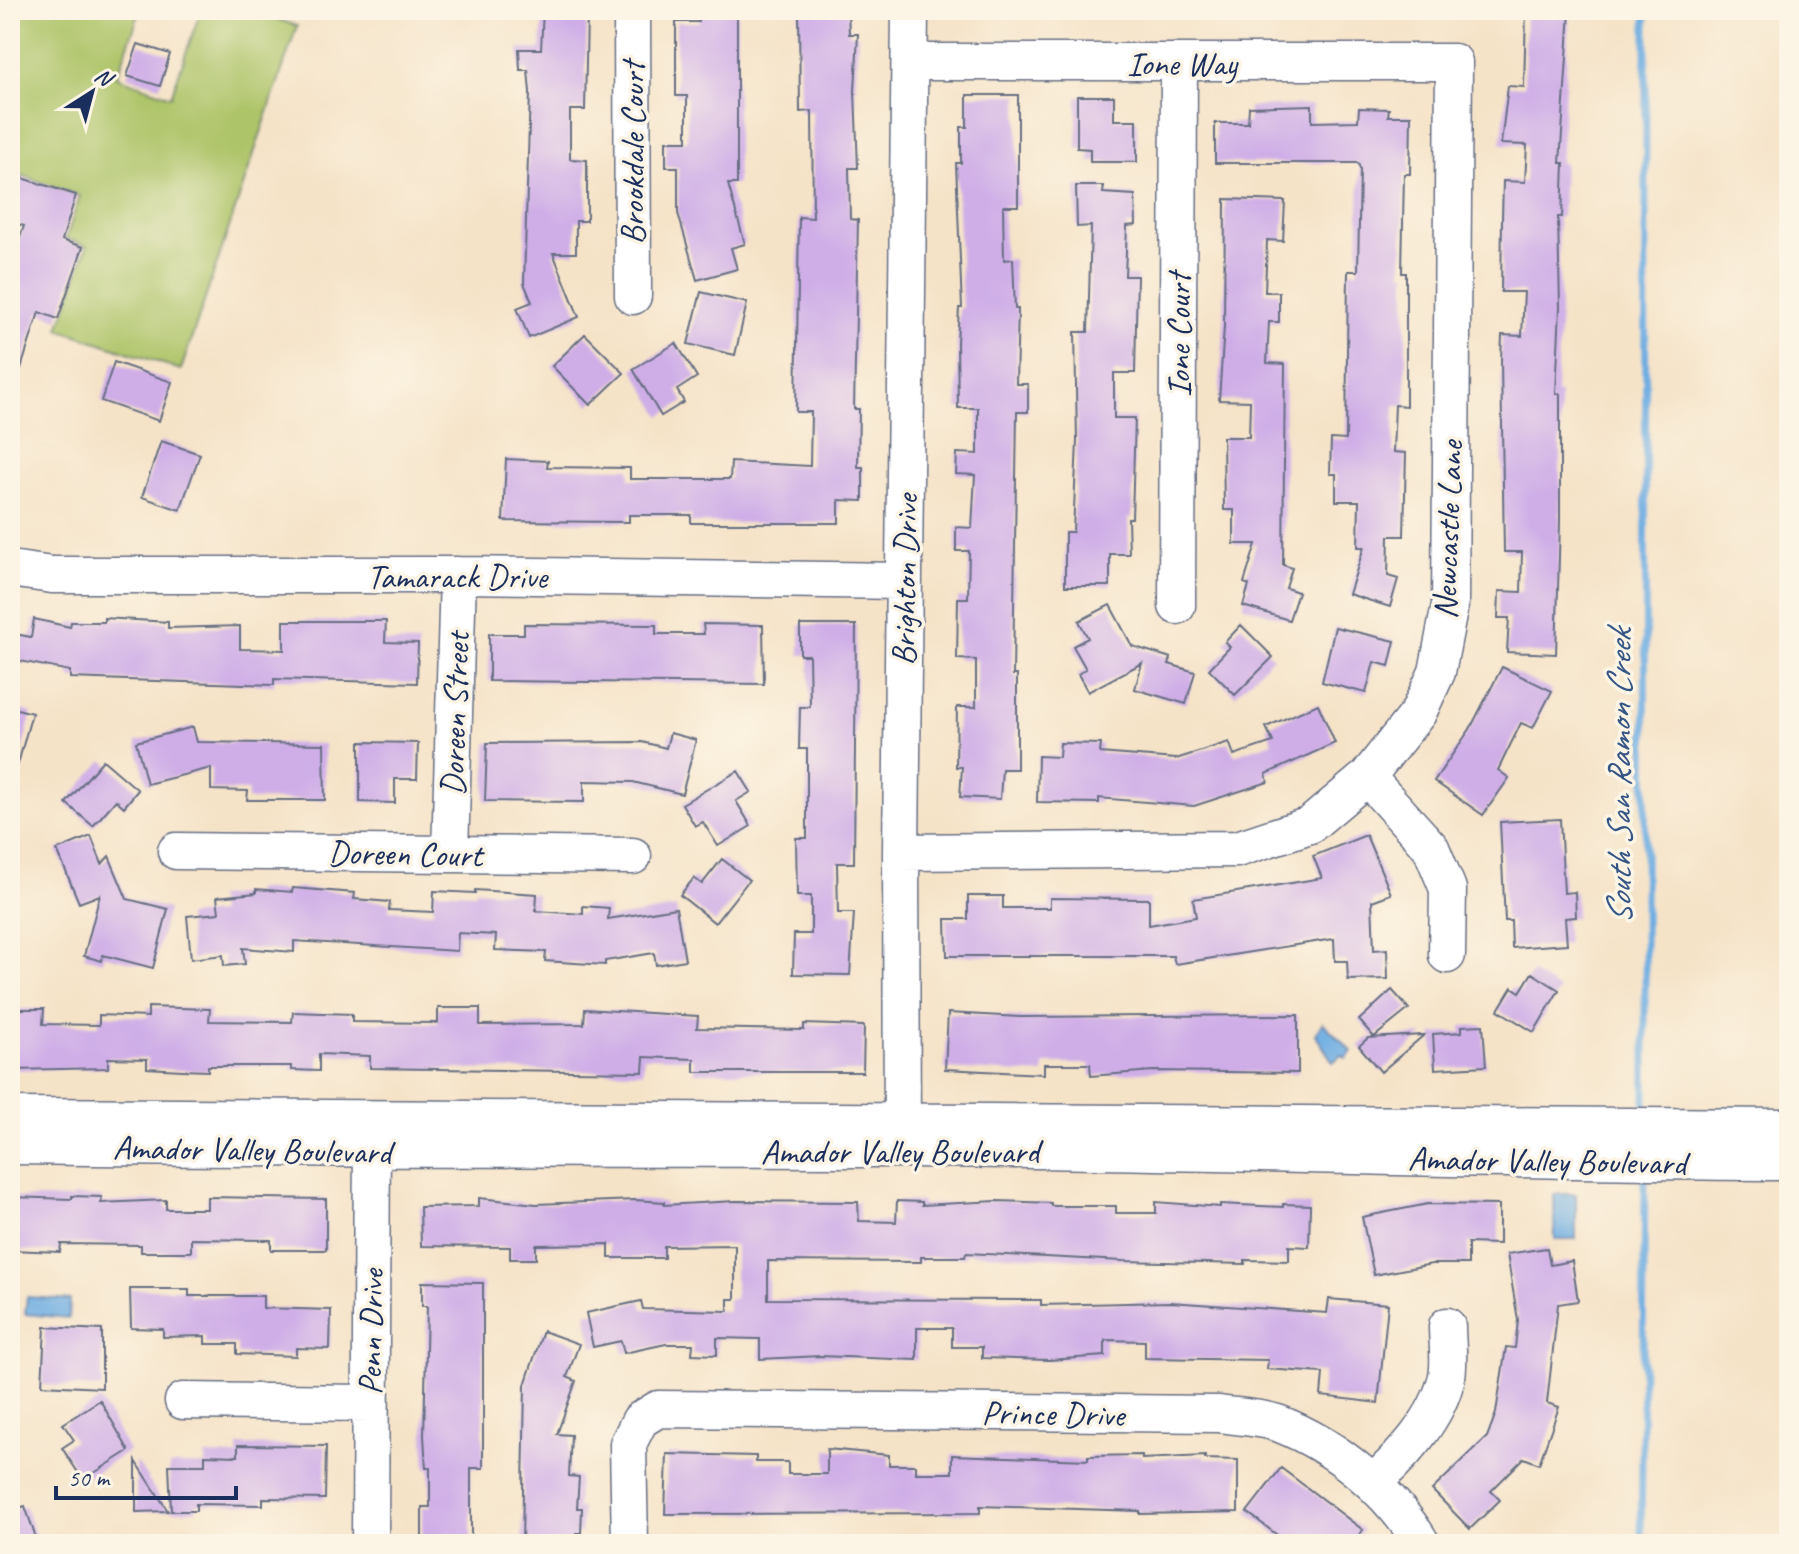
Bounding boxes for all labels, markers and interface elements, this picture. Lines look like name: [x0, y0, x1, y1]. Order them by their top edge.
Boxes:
street label: Ione Way: [1127, 42, 1239, 85]
north arrow: [52, 52, 132, 132]
street label: Brookdale Court: [611, 57, 654, 244]
text: N: [89, 61, 120, 94]
street label: Ione Court: [1157, 268, 1200, 397]
street label: Newcastle Lane: [1423, 438, 1472, 620]
street label: Brighton Drive: [882, 491, 928, 666]
street label: Tamarack Drive: [367, 555, 549, 598]
water label: South San Ramon Creek: [1596, 624, 1642, 924]
street label: Doreen Street: [430, 628, 479, 796]
street label: Doreen Court: [328, 831, 486, 876]
street label: Amador Valley Boulevard: [112, 1126, 396, 1174]
street label: Amador Valley Boulevard: [761, 1130, 1044, 1173]
street label: Amador Valley Boulevard: [1407, 1137, 1691, 1185]
street label: Penn Drive: [348, 1267, 393, 1395]
street label: Prince Drive: [981, 1391, 1128, 1436]
scale bar: [56, 1450, 236, 1500]
text: 50 m: [68, 1463, 111, 1493]

